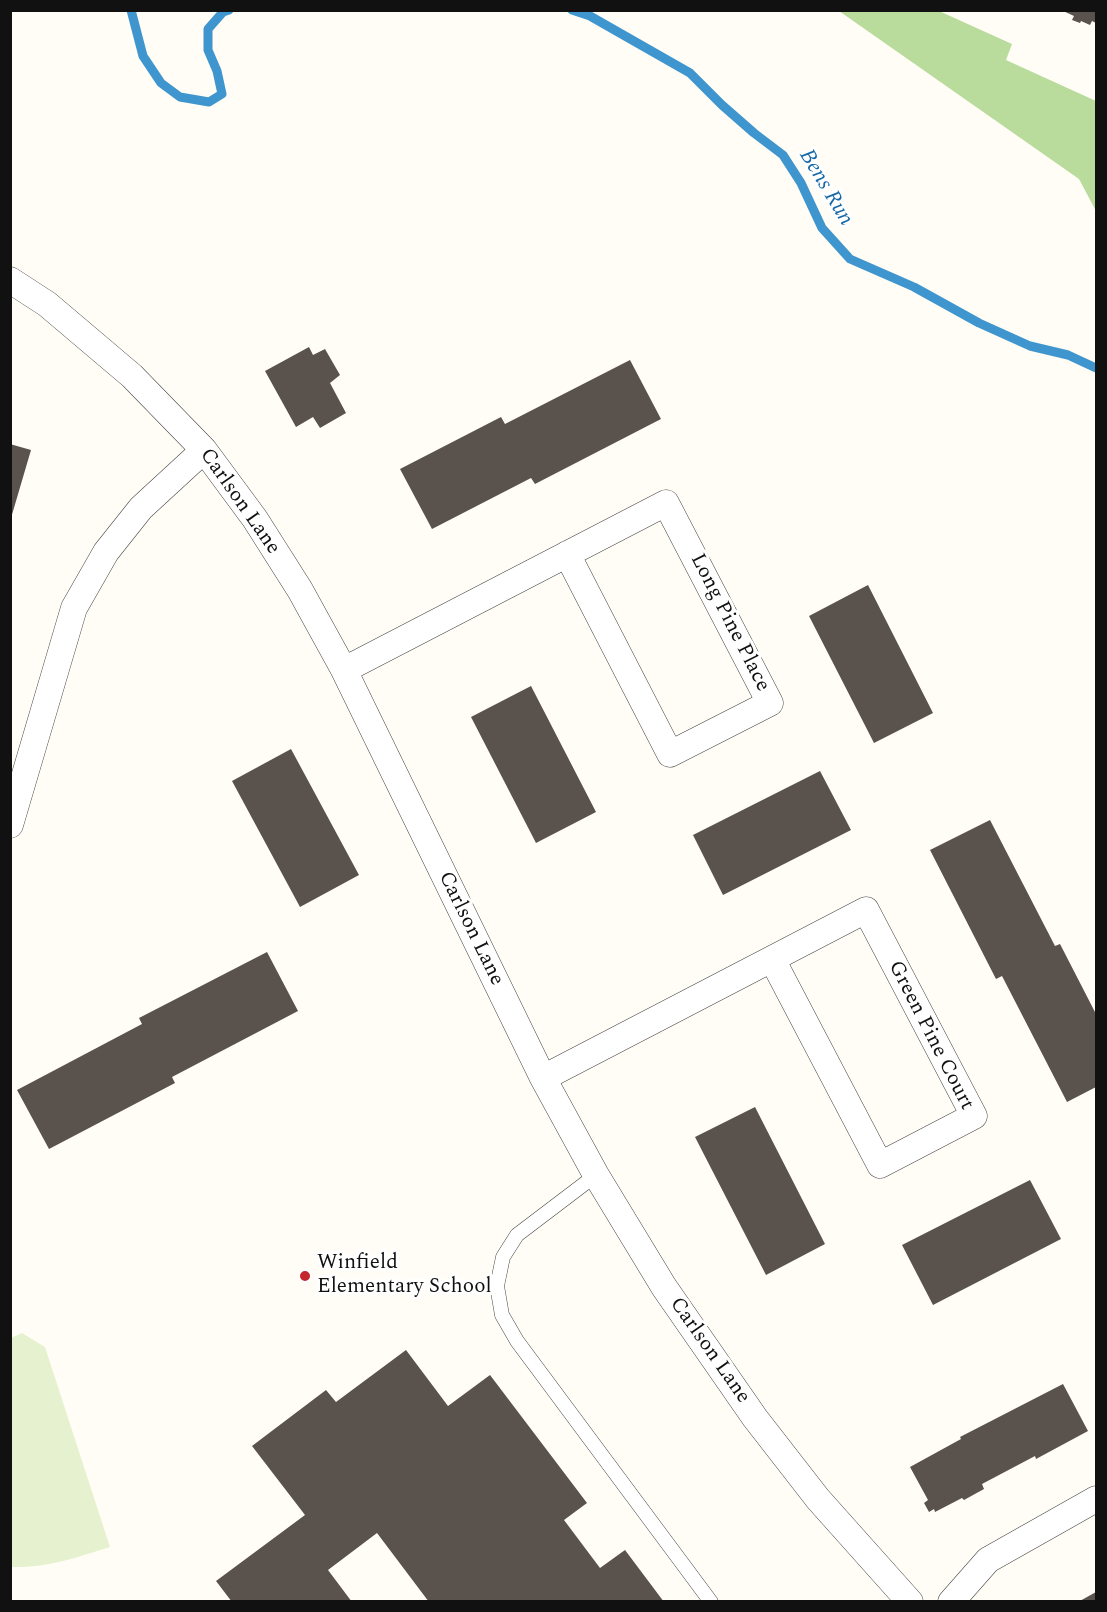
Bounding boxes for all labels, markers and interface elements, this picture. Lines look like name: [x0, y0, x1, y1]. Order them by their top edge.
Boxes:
water label: Bens Run: [792, 145, 858, 231]
street label: Carlson Lane: [193, 444, 285, 560]
street label: Long Pine Place: [683, 550, 775, 696]
street label: Carlson Lane: [432, 868, 508, 990]
street label: Green Pine Court: [882, 957, 978, 1115]
place label: Winfield Elementary School: [317, 1251, 492, 1301]
marker: Winfield Elementary School: [298, 1269, 312, 1283]
street label: Carlson Lane: [663, 1293, 755, 1409]

